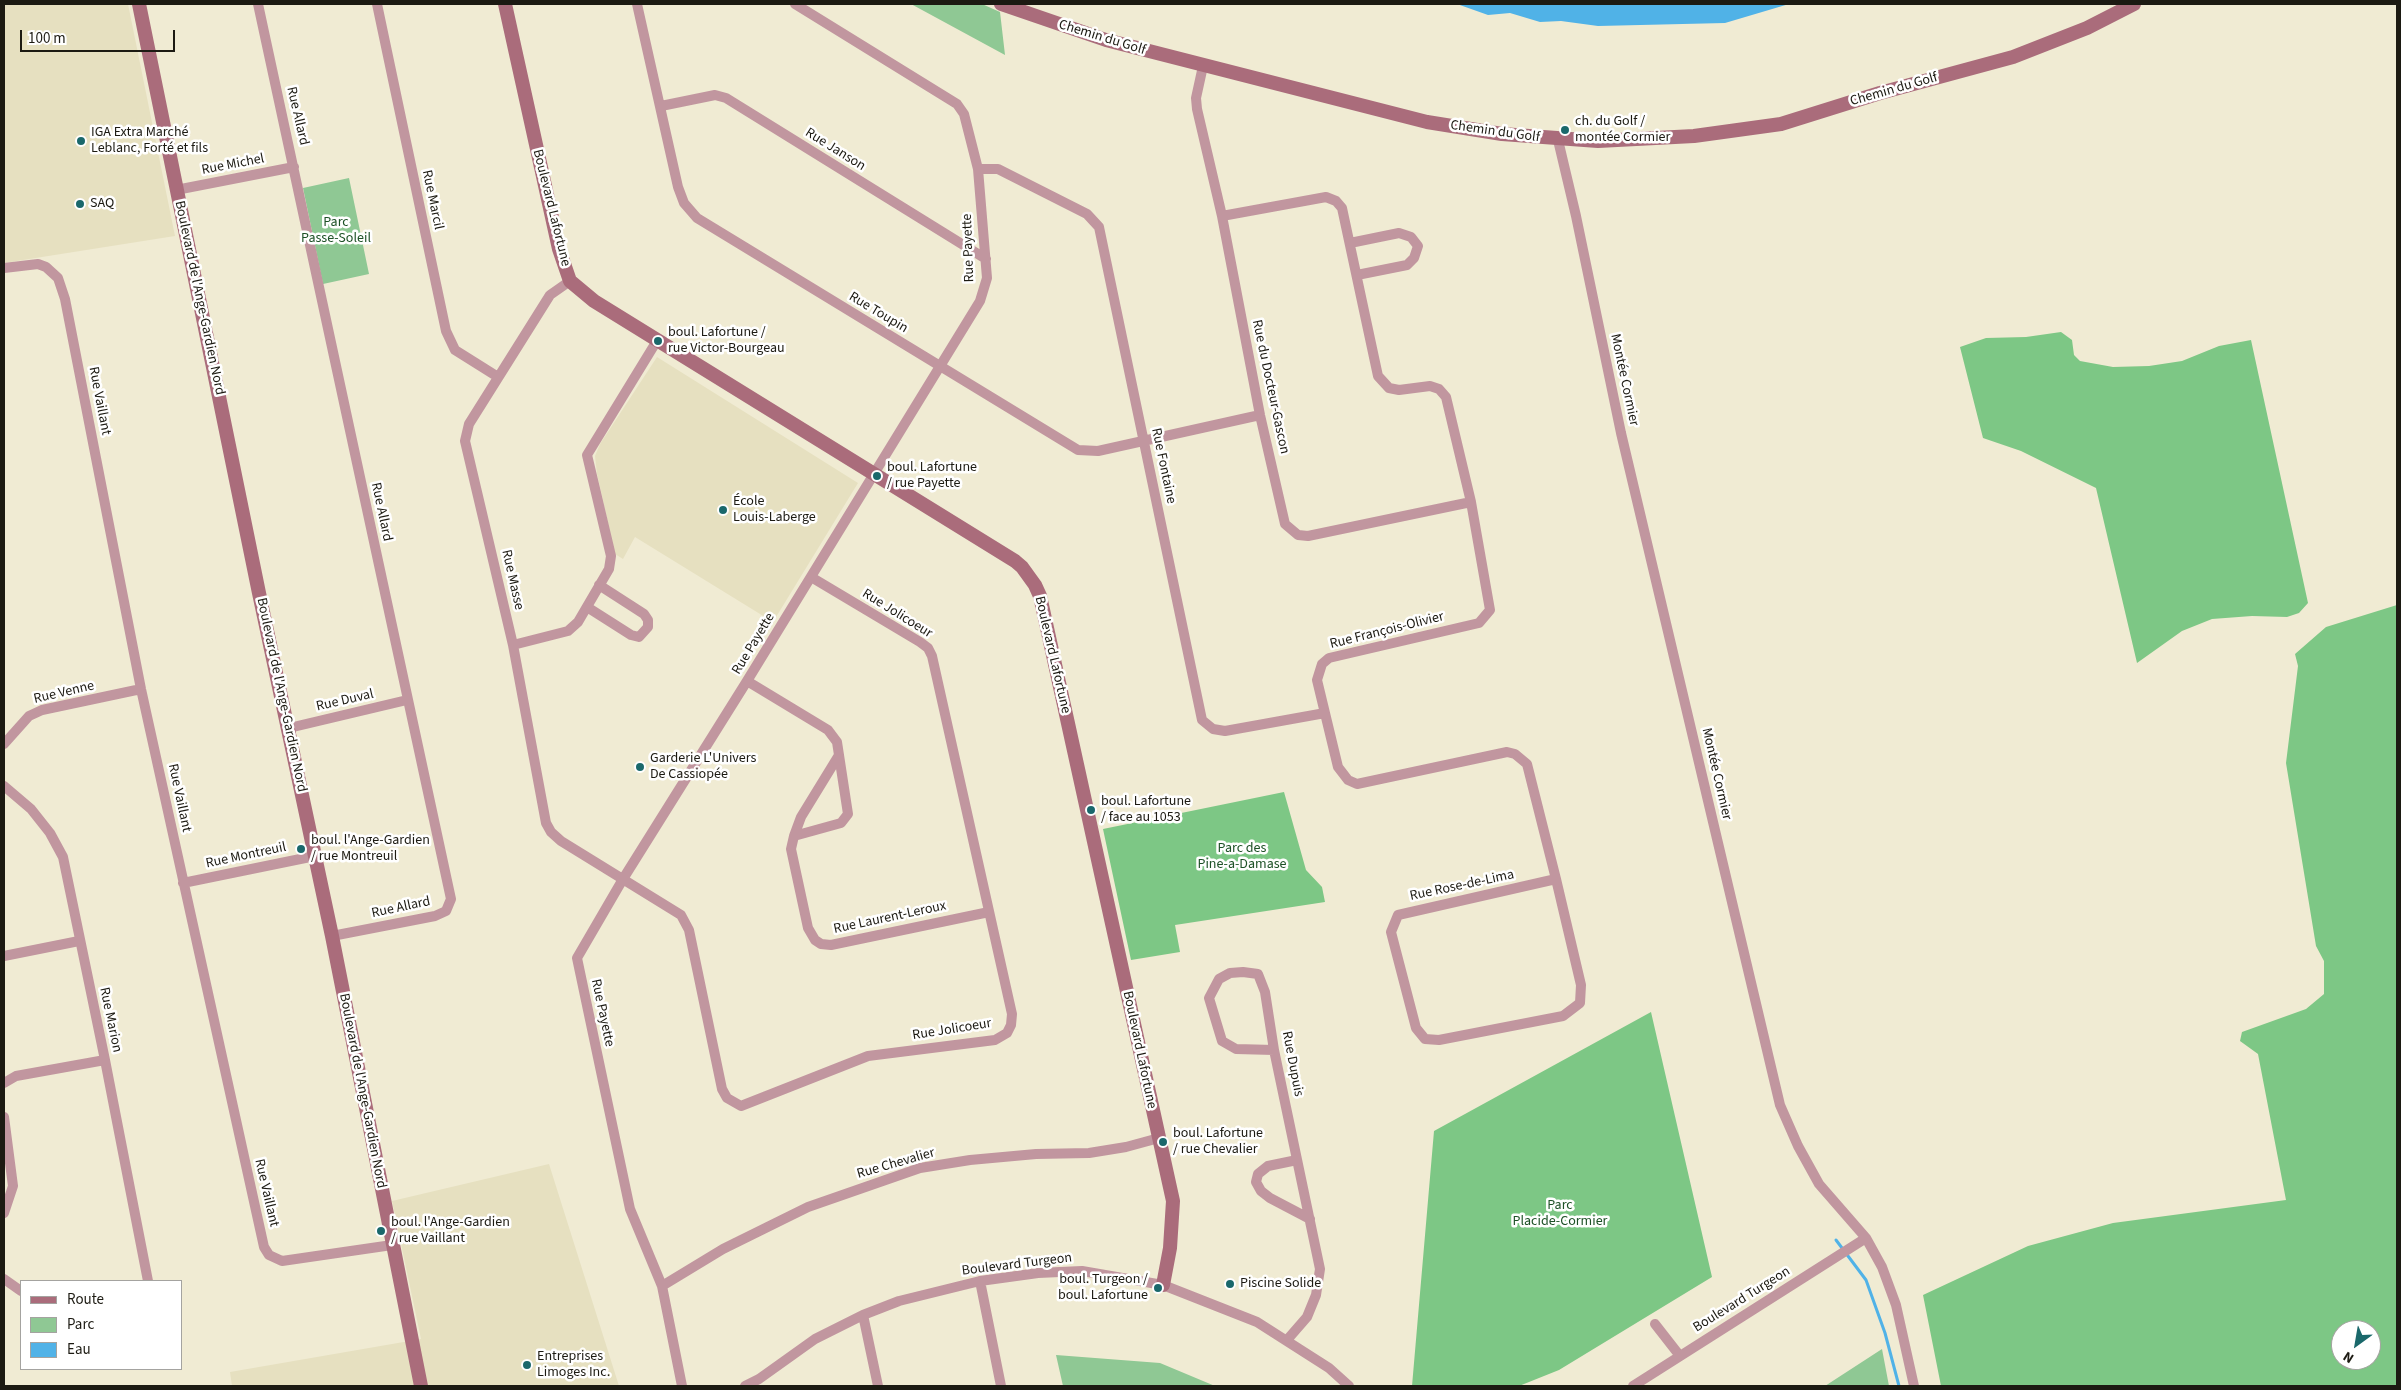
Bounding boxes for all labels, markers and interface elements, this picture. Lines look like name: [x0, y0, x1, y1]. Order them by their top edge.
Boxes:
street label: Chemin du Golf: [1056, 17, 1148, 59]
scale bar: [22, 20, 178, 52]
text: 100 m: [28, 28, 66, 49]
street label: Chemin du Golf: [1848, 70, 1940, 110]
street label: Rue Allard: [282, 85, 312, 147]
place label: ch. du Golf / montée Cormier: [1575, 114, 1670, 146]
street label: Chemin du Golf: [1449, 117, 1541, 147]
marker: ch. du Golf / montée Cormier: [1559, 124, 1571, 136]
place label: IGA Extra Marché Leblanc, Forté et fils: [91, 125, 208, 158]
street label: Rue Janson: [802, 125, 868, 175]
marker: IGA Extra Marché Leblanc, Forté et fils: [75, 135, 87, 147]
street label: Boulevard Lafortune: [528, 148, 574, 268]
street label: Rue Michel: [200, 151, 266, 179]
street label: Rue Marcil: [417, 169, 447, 231]
place label: SAQ: [90, 196, 114, 212]
marker: SAQ: [74, 198, 86, 210]
street label: Boulevard de l'Ange-Gardien Nord: [170, 199, 228, 397]
street label: Rue Payette: [959, 213, 979, 283]
park label: Parc Passe-Soleil: [301, 215, 371, 248]
street label: Rue Toupin: [845, 289, 911, 337]
street label: Rue du Docteur-Gascon: [1248, 318, 1292, 456]
place label: boul. Lafortune / rue Victor-Bourgeau: [668, 325, 785, 358]
street label: Montée Cormier: [1606, 332, 1642, 428]
marker: boul. Lafortune / rue Victor-Bourgeau: [652, 335, 664, 347]
street label: Rue Vaillant: [84, 365, 114, 437]
street label: Rue Fontaine: [1147, 427, 1179, 505]
place label: boul. Lafortune / rue Payette: [887, 460, 977, 492]
marker: boul. Lafortune / rue Payette: [871, 470, 883, 482]
street label: Rue Allard: [367, 481, 395, 543]
place label: École Louis-Laberge: [733, 494, 816, 526]
marker: École Louis-Laberge: [717, 504, 729, 516]
street label: Rue Masse: [497, 548, 527, 612]
street label: Rue Jolicoeur: [859, 586, 935, 642]
street label: Boulevard Lafortune: [1030, 595, 1074, 715]
street label: Boulevard de l'Ange-Gardien Nord: [252, 596, 310, 794]
street label: Rue François-Olivier: [1328, 609, 1446, 653]
street label: Rue Payette: [729, 610, 779, 678]
street label: Rue Venne: [32, 678, 96, 708]
street label: Rue Duval: [315, 686, 375, 716]
street label: Montée Cormier: [1697, 726, 1735, 822]
place label: Garderie L'Univers De Cassiopée: [650, 751, 756, 784]
marker: Garderie L'Univers De Cassiopée: [634, 761, 646, 773]
street label: Rue Vaillant: [164, 762, 194, 834]
place label: boul. Lafortune / face au 1053: [1101, 794, 1191, 826]
marker: boul. Lafortune / face au 1053: [1085, 804, 1097, 816]
place label: boul. l'Ange-Gardien / rue Montreuil: [311, 833, 430, 866]
street label: Rue Montreuil: [204, 839, 288, 873]
park label: Parc des Pine-a-Damase: [1197, 841, 1287, 874]
marker: boul. l'Ange-Gardien / rue Montreuil: [295, 843, 307, 855]
street label: Rue Rose-de-Lima: [1408, 867, 1516, 905]
street label: Rue Allard: [370, 894, 432, 922]
street label: Rue Laurent-Leroux: [832, 898, 948, 938]
street label: Rue Payette: [587, 978, 617, 1048]
street label: Rue Marion: [95, 986, 125, 1054]
street label: Boulevard Lafortune: [1118, 990, 1160, 1110]
street label: Boulevard de l'Ange-Gardien Nord: [335, 992, 389, 1190]
street label: Rue Jolicoeur: [911, 1015, 993, 1045]
street label: Rue Dupuis: [1277, 1030, 1307, 1098]
place label: boul. Lafortune / rue Chevalier: [1173, 1126, 1263, 1158]
marker: boul. Lafortune / rue Chevalier: [1157, 1136, 1169, 1148]
street label: Rue Chevalier: [855, 1145, 937, 1183]
street label: Rue Vaillant: [250, 1157, 282, 1229]
park label: Parc Placide-Cormier: [1513, 1198, 1607, 1230]
place label: boul. l'Ange-Gardien / rue Vaillant: [391, 1215, 510, 1248]
marker: boul. l'Ange-Gardien / rue Vaillant: [375, 1225, 387, 1237]
street label: Boulevard Turgeon: [961, 1250, 1073, 1280]
street label: Boulevard Turgeon: [1691, 1264, 1793, 1336]
place label: boul. Turgeon / boul. Lafortune: [1058, 1272, 1148, 1304]
place label: Piscine Solide: [1240, 1276, 1321, 1292]
marker: Piscine Solide: [1224, 1278, 1236, 1290]
legend: [20, 1280, 182, 1370]
marker: boul. Turgeon / boul. Lafortune: [1152, 1282, 1164, 1294]
text: Route: [67, 1289, 104, 1310]
text: Parc: [67, 1314, 94, 1335]
north arrow: [2331, 1320, 2381, 1370]
text: Eau: [67, 1339, 91, 1360]
text: N: [2339, 1346, 2358, 1368]
place label: Entreprises Limoges Inc.: [537, 1349, 610, 1381]
marker: Entreprises Limoges Inc.: [521, 1359, 533, 1371]

